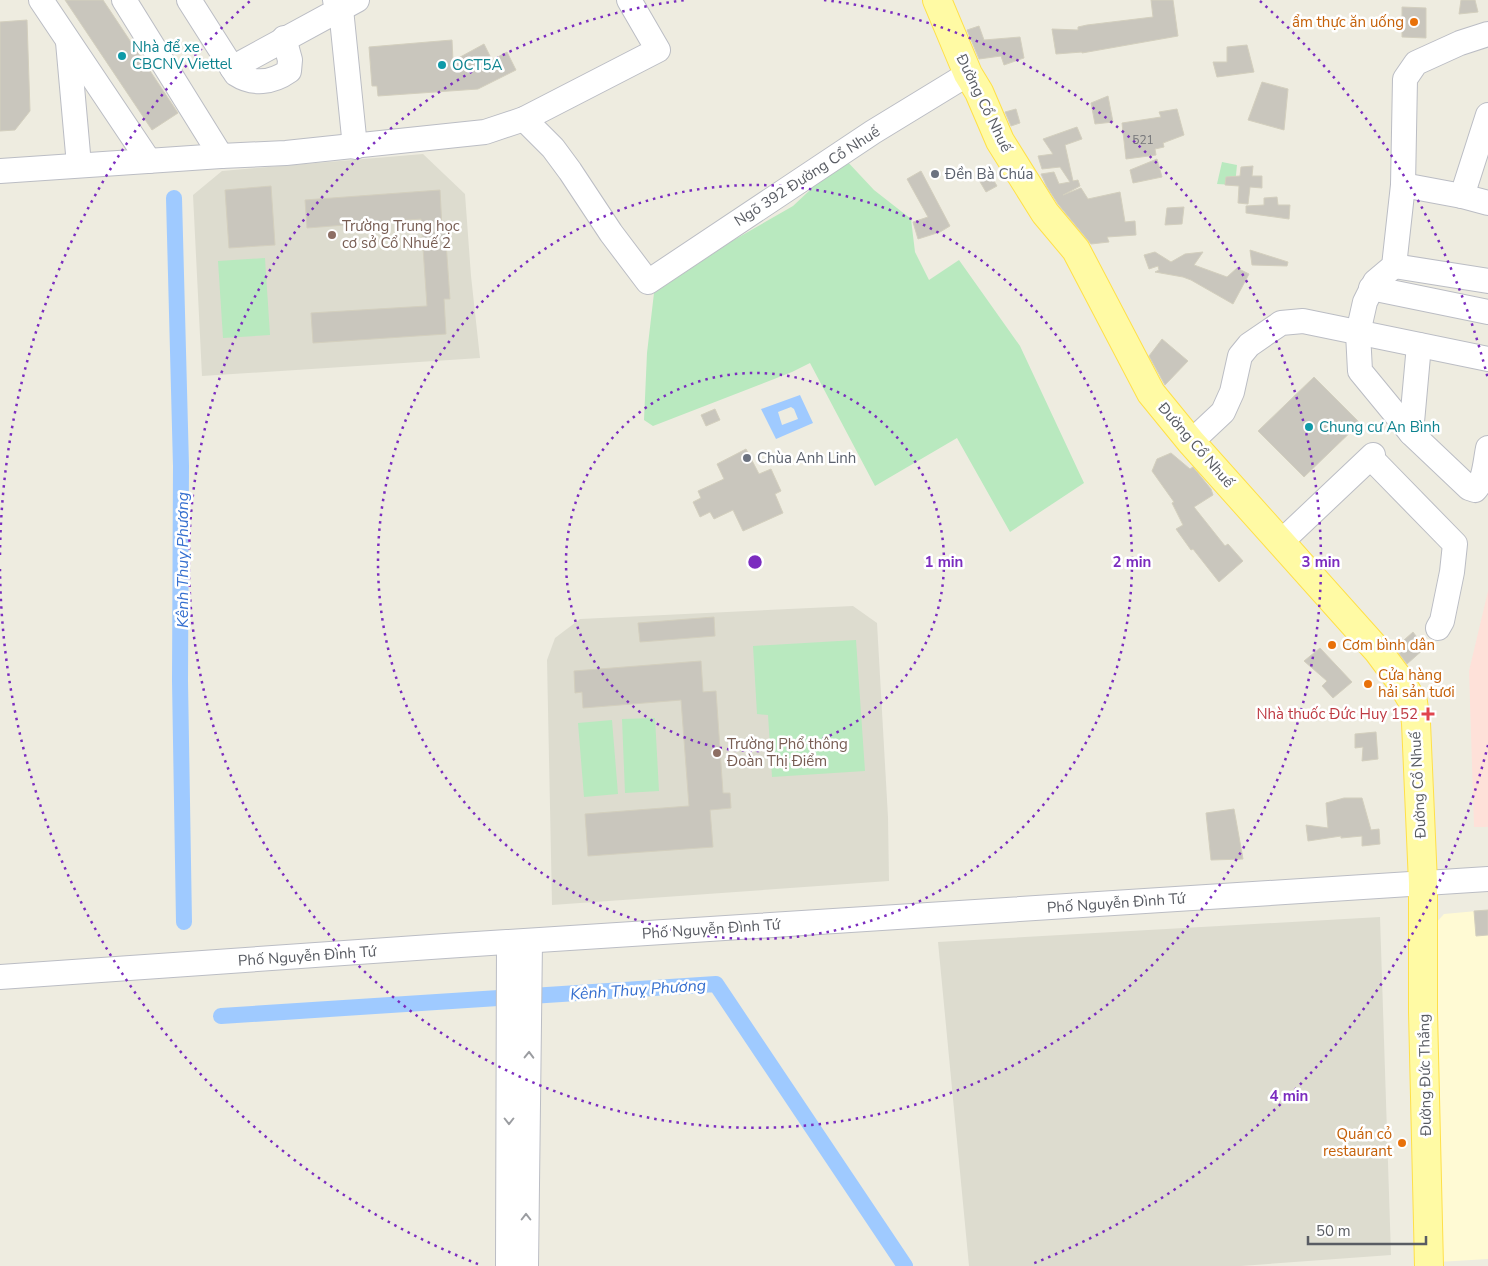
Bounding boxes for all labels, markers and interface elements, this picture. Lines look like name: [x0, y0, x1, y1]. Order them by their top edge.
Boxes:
place label: ẩm thực ăn uống: [1292, 12, 1404, 32]
marker: ẩm thực ăn uống: [1408, 16, 1420, 28]
place label: Nhà để xe CBCNV Viettel: [132, 37, 233, 74]
marker: Nhà để xe CBCNV Viettel: [116, 50, 128, 62]
street label: Đường Cổ Nhuế: [951, 50, 1017, 156]
place label: OCT5A: [452, 55, 502, 75]
marker: OCT5A: [436, 59, 448, 71]
street label: Ngõ 392 Đường Cổ Nhuế: [730, 121, 884, 231]
house number: 521: [1132, 132, 1154, 148]
place label: Đền Bà Chúa: [944, 164, 1033, 184]
marker: Đền Bà Chúa: [929, 168, 941, 180]
place label: Trường Trung học cơ sở Cổ Nhuế 2: [342, 216, 460, 253]
marker: Trường Trung học cơ sở Cổ Nhuế 2: [326, 229, 338, 241]
street label: Đường Cổ Nhuế: [1153, 397, 1239, 493]
place label: Chung cư An Bình: [1319, 417, 1440, 437]
marker: Chung cư An Bình: [1303, 421, 1315, 433]
place label: Chùa Anh Linh: [757, 448, 856, 468]
marker: Chùa Anh Linh: [741, 452, 753, 464]
water label: Kênh Thuỵ Phương: [172, 492, 194, 628]
text: 1 min: [925, 552, 963, 572]
text: 2 min: [1113, 552, 1151, 572]
text: 3 min: [1302, 552, 1340, 572]
centre of rings: [746, 553, 764, 571]
place label: Cơm bình dân: [1342, 635, 1435, 655]
marker: Cơm bình dân: [1326, 639, 1338, 651]
place label: Cửa hàng hải sản tươi: [1378, 665, 1455, 702]
marker: Cửa hàng hải sản tươi: [1362, 678, 1374, 690]
place label: Nhà thuốc Đức Huy 152: [1257, 704, 1418, 724]
marker: Nhà thuốc Đức Huy 152: [1422, 708, 1434, 720]
street label: Đường Cổ Nhuế: [1405, 730, 1431, 840]
place label: Trường Phổ thông Đoàn Thị Điểm: [726, 734, 848, 771]
marker: Trường Phổ thông Đoàn Thị Điểm: [711, 747, 723, 759]
street label: Phố Nguyễn Đình Tứ: [1046, 888, 1187, 918]
street label: Phố Nguyễn Đình Tứ: [641, 914, 782, 944]
street label: Phố Nguyễn Đình Tứ: [237, 941, 378, 971]
water label: Kênh Thuỵ Phương: [569, 974, 707, 1006]
street label: Đường Đức Thắng: [1414, 1014, 1436, 1137]
one-way arrow: [524, 1051, 534, 1058]
text: 4 min: [1270, 1086, 1308, 1106]
one-way arrow: [503, 1117, 514, 1125]
place label: Quán cỏ restaurant: [1323, 1124, 1393, 1161]
marker: Quán cỏ restaurant: [1396, 1137, 1408, 1149]
one-way arrow: [521, 1213, 531, 1221]
scale bar: [1308, 1214, 1426, 1246]
text: 50 m: [1316, 1221, 1351, 1241]

